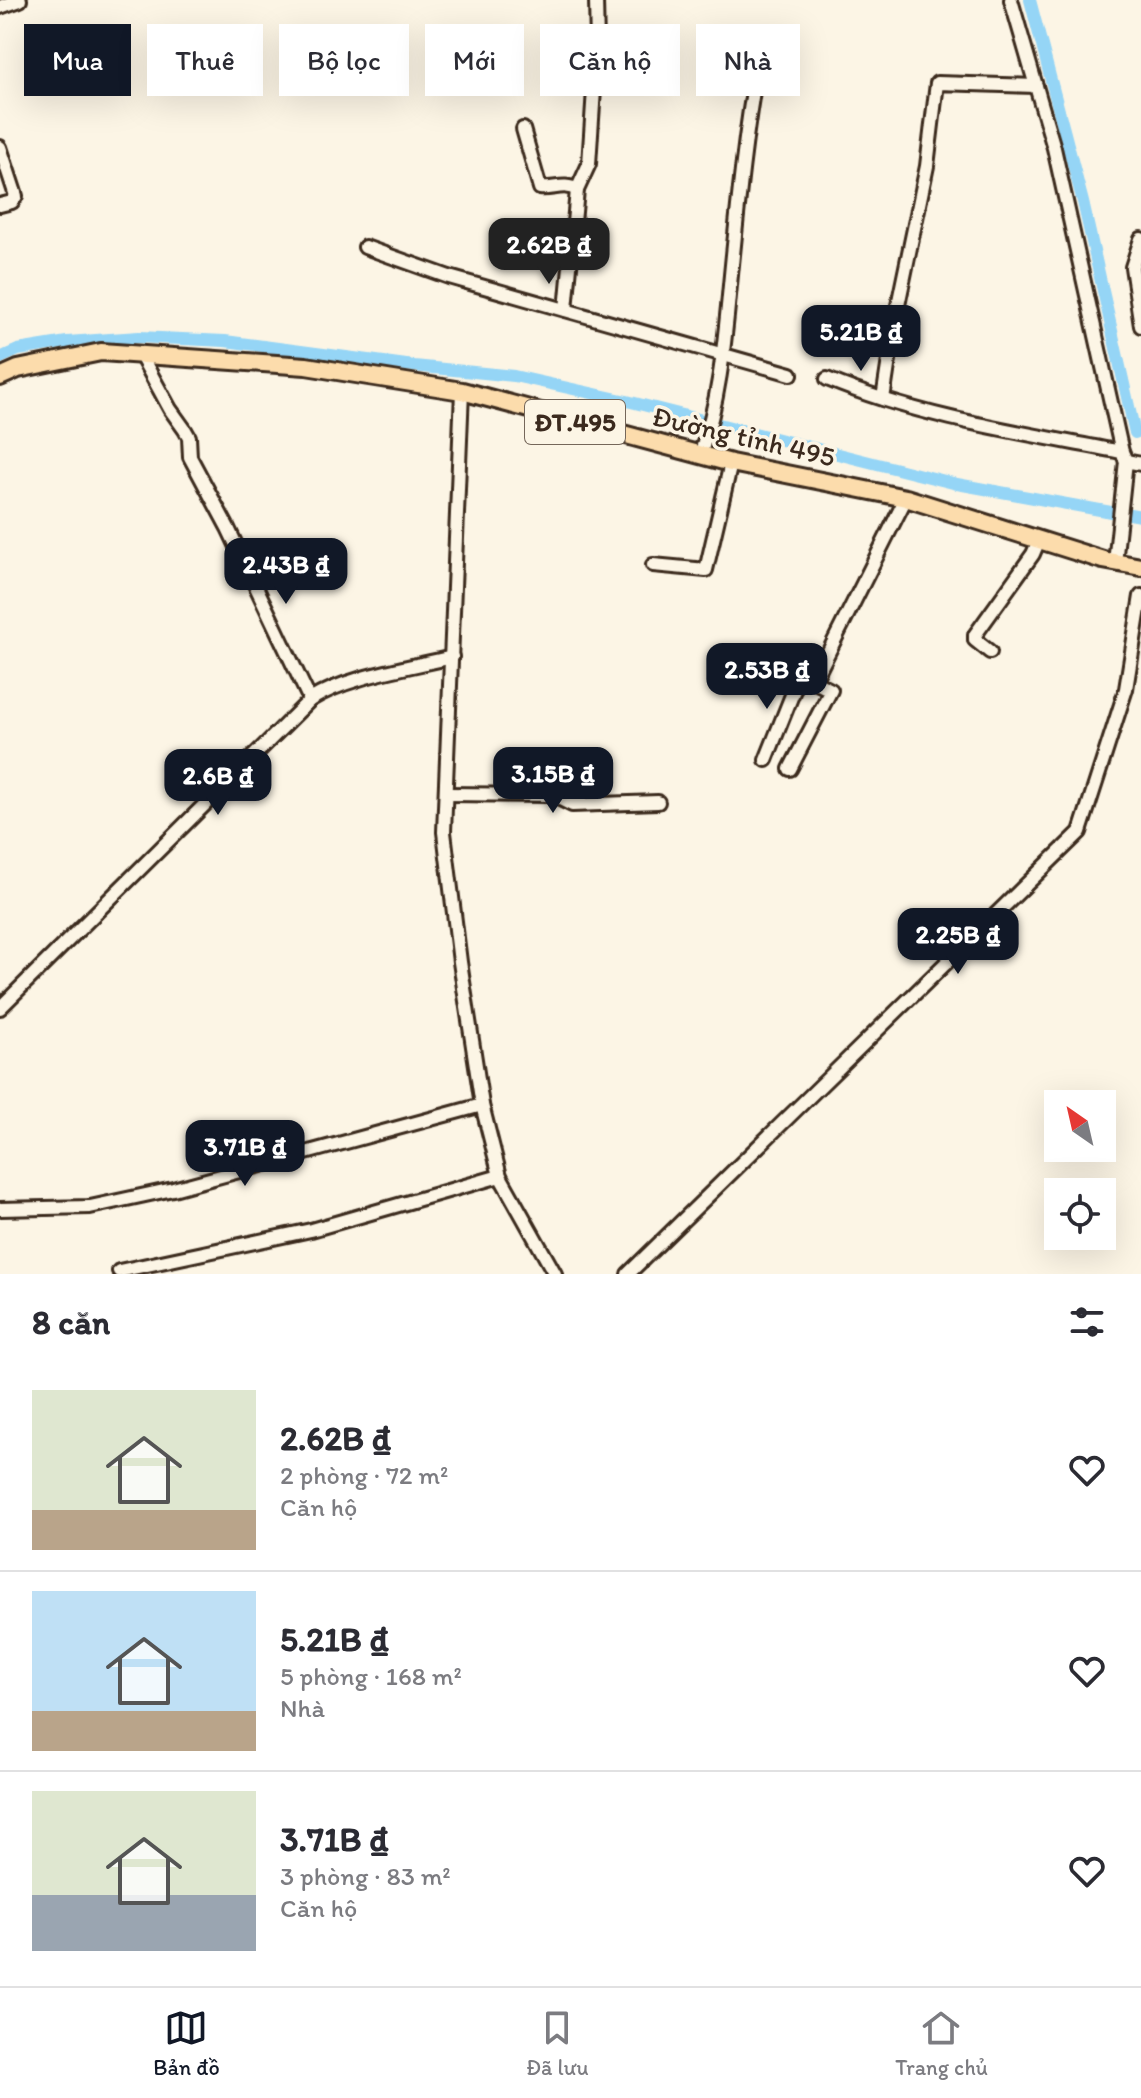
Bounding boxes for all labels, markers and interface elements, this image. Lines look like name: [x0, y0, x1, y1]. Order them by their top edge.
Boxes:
chip: Mua: [24, 24, 131, 96]
chip: Thuê: [147, 24, 263, 96]
chip: Bộ lọc: [279, 24, 409, 96]
chip: Mới: [425, 24, 524, 96]
chip: Căn hộ: [540, 24, 680, 96]
chip: Nhà: [696, 24, 800, 96]
pin: 2.62B ₫: [475, 218, 623, 286]
text: 2.62B ₫: [507, 228, 591, 260]
pin: 5.21B ₫: [787, 305, 935, 373]
text: 5.21B ₫: [819, 315, 903, 347]
street label: Đường tỉnh 495: [649, 398, 839, 474]
road number: ĐT.495: [525, 400, 625, 444]
pin: 2.43B ₫: [212, 538, 360, 606]
text: 2.43B ₫: [242, 548, 330, 580]
pin: 2.53B ₫: [693, 643, 841, 711]
text: 2.53B ₫: [724, 653, 810, 685]
pin: 3.15B ₫: [479, 747, 627, 815]
pin: 2.6B ₫: [153, 749, 283, 817]
text: 3.15B ₫: [511, 757, 595, 789]
text: 2.6B ₫: [182, 759, 254, 791]
pin: 2.25B ₫: [884, 908, 1032, 976]
text: 2.25B ₫: [916, 918, 1000, 950]
north arrow: [1044, 1090, 1116, 1162]
map controls: [1044, 1090, 1116, 1250]
pin: 3.71B ₫: [171, 1120, 319, 1188]
text: 3.71B ₫: [204, 1130, 286, 1162]
button: locate: [1044, 1178, 1116, 1250]
icon: filters: [1065, 1300, 1109, 1344]
text: 8 căn: [32, 1302, 110, 1343]
text: 2.62B ₫: [280, 1418, 391, 1459]
icon: home: [96, 1422, 192, 1518]
icon: heart: [1065, 1448, 1109, 1492]
text: 2 phòng · 72 m²: [280, 1459, 448, 1491]
text: Căn hộ: [280, 1491, 357, 1523]
text: 5.21B ₫: [280, 1619, 389, 1660]
icon: home: [96, 1623, 192, 1719]
icon: heart: [1065, 1649, 1109, 1693]
text: 5 phòng · 168 m²: [280, 1660, 462, 1692]
text: Nhà: [280, 1692, 325, 1724]
text: 3.71B ₫: [280, 1819, 388, 1860]
icon: home: [96, 1823, 192, 1919]
icon: heart: [1065, 1849, 1109, 1893]
text: 3 phòng · 83 m²: [280, 1860, 451, 1892]
text: Căn hộ: [280, 1892, 357, 1924]
tab: Bản đồ: [153, 2006, 220, 2081]
tab: Đã lưu: [526, 2006, 589, 2081]
tab: Trang chủ: [895, 2006, 988, 2081]

